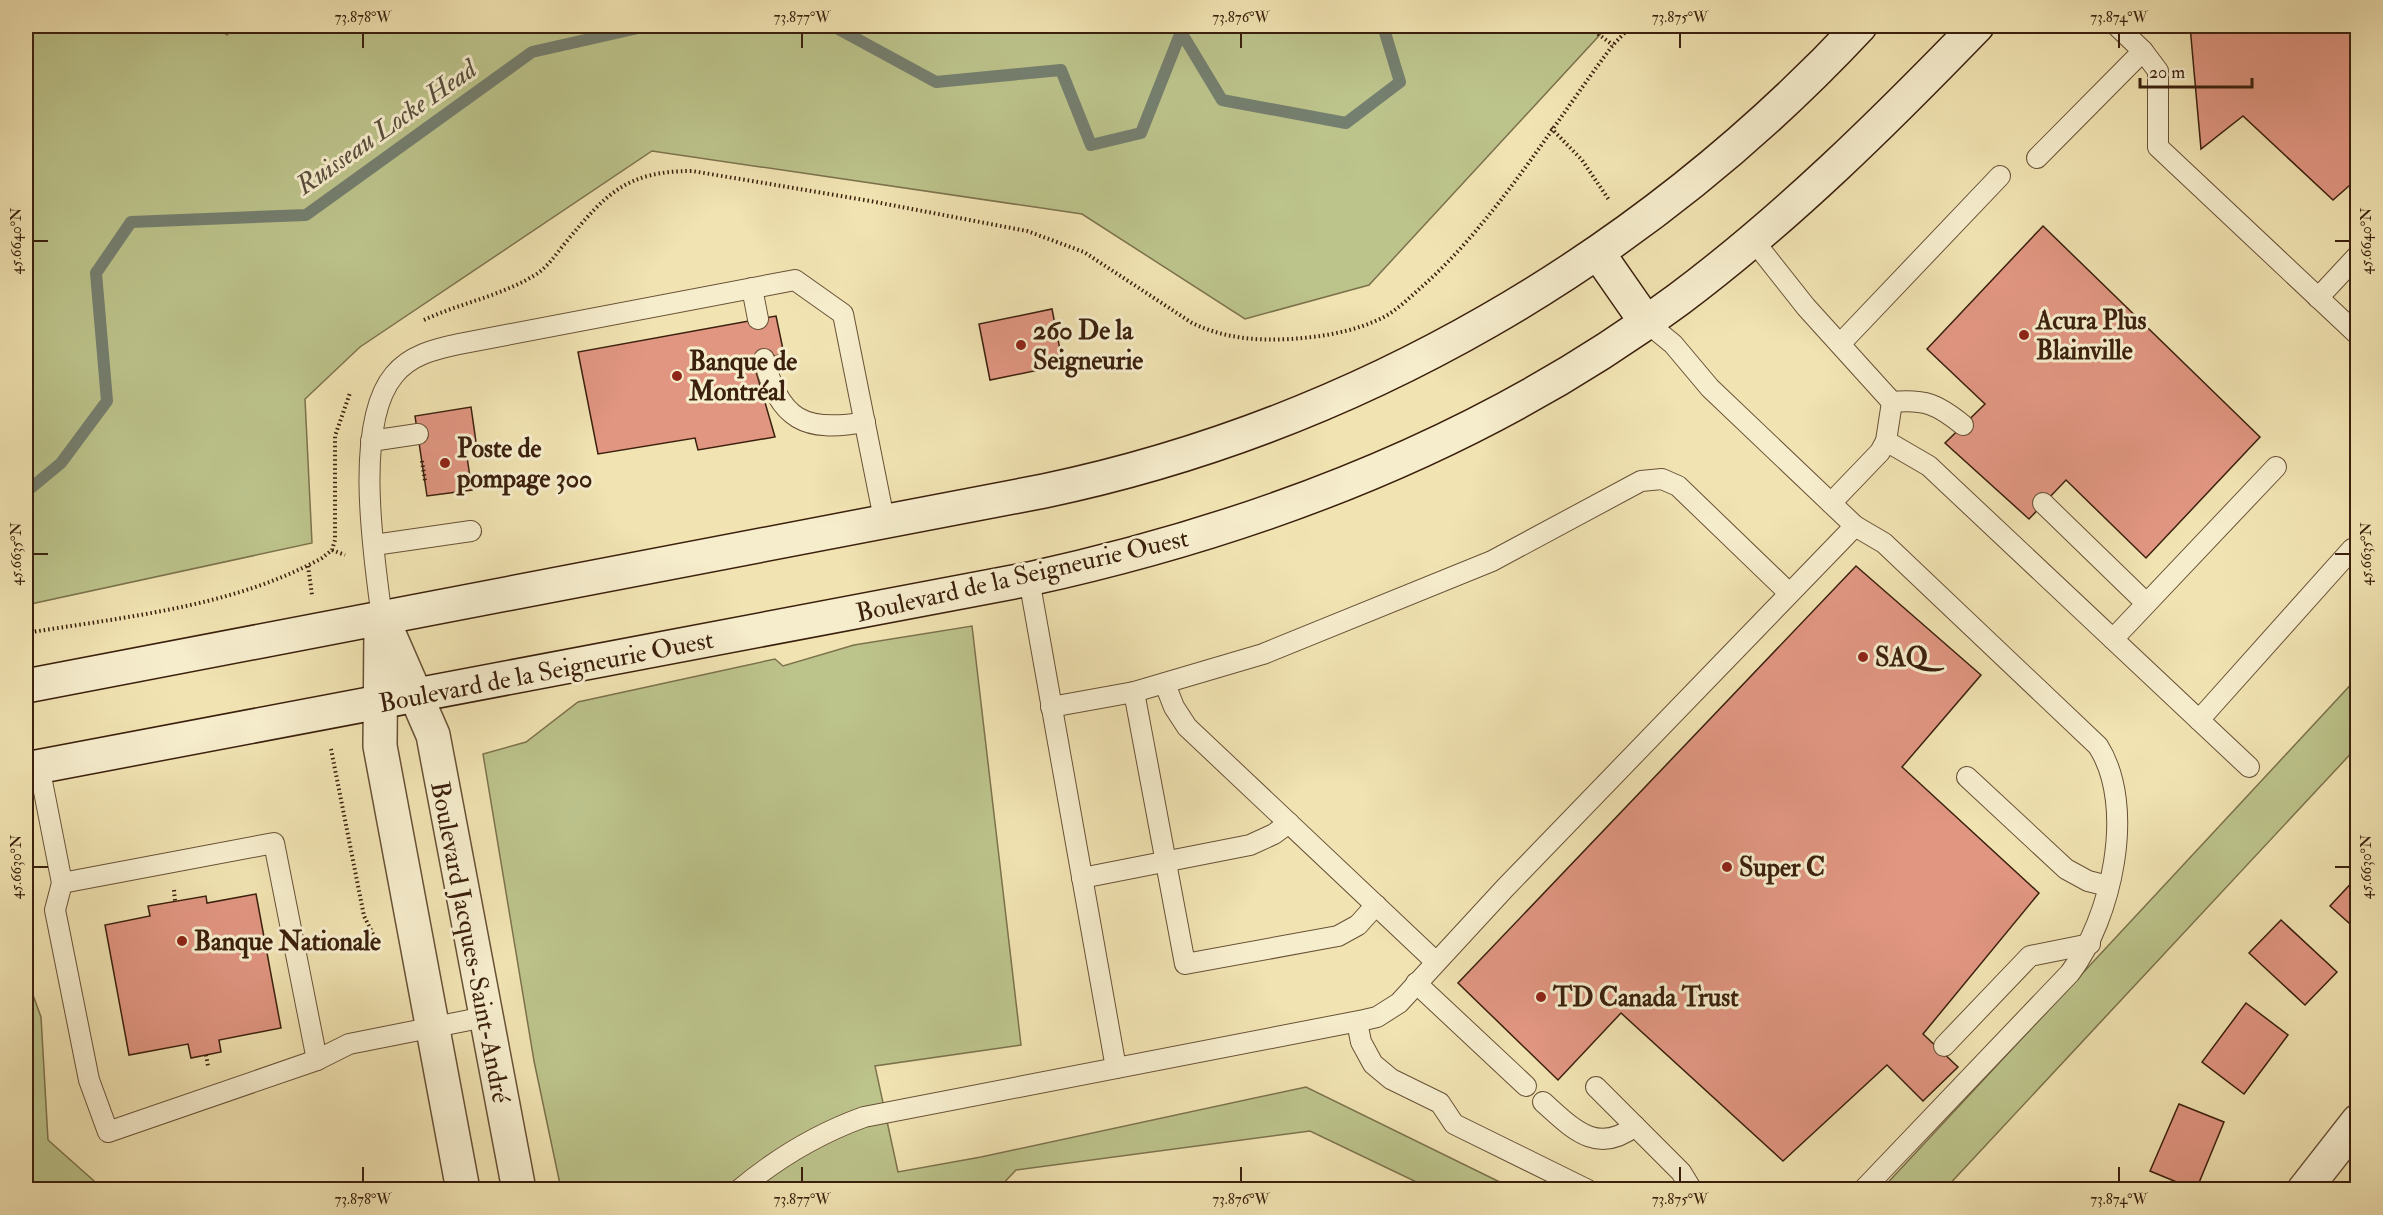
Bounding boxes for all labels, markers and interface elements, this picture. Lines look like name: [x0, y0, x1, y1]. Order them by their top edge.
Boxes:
text: 73.878°W: [334, 8, 392, 27]
text: 73.877°W: [774, 8, 831, 27]
text: 73.876°W: [1212, 8, 1271, 27]
text: 73.875°W: [1652, 8, 1709, 27]
text: 73.874°W: [2090, 8, 2149, 27]
scale bar: [2140, 51, 2252, 89]
water label: Ruisseau Locke Head: [289, 52, 484, 203]
text: 20 m: [2149, 61, 2185, 84]
text: 45.6640°N: [7, 207, 26, 274]
text: 45.6640°N: [2357, 207, 2376, 274]
place label: Acura Plus Blainville: [2035, 305, 2147, 367]
place label: 260 De la Seigneurie: [1033, 315, 1143, 378]
marker: Acura Plus Blainville: [2017, 328, 2031, 342]
marker: 260 De la Seigneurie: [1014, 338, 1028, 352]
place label: Banque de Montréal: [688, 346, 797, 408]
marker: Banque de Montréal: [670, 369, 684, 383]
place label: Poste de pompage 300: [456, 433, 592, 496]
marker: Poste de pompage 300: [438, 456, 452, 470]
text: 45.6635°N: [7, 522, 26, 586]
street label: Boulevard de la Seigneurie Ouest: [853, 522, 1192, 630]
text: 45.6635°N: [2357, 522, 2376, 586]
street label: Boulevard de la Seigneurie Ouest: [376, 624, 716, 720]
place label: SAQ: [1875, 642, 1945, 674]
marker: SAQ: [1856, 650, 1870, 664]
street label: Boulevard Jacques-Saint-André: [423, 779, 517, 1106]
text: 45.6630°N: [7, 834, 26, 899]
text: 45.6630°N: [2357, 834, 2376, 899]
place label: Super C: [1739, 852, 1825, 885]
marker: Super C: [1720, 860, 1734, 874]
place label: Banque Nationale: [194, 926, 381, 959]
marker: Banque Nationale: [175, 934, 189, 948]
place label: TD Canada Trust: [1552, 982, 1739, 1014]
marker: TD Canada Trust: [1534, 990, 1548, 1004]
text: 73.878°W: [334, 1190, 392, 1209]
text: 73.877°W: [774, 1190, 831, 1209]
text: 73.876°W: [1212, 1190, 1271, 1209]
text: 73.875°W: [1652, 1190, 1709, 1209]
text: 73.874°W: [2090, 1190, 2149, 1209]

